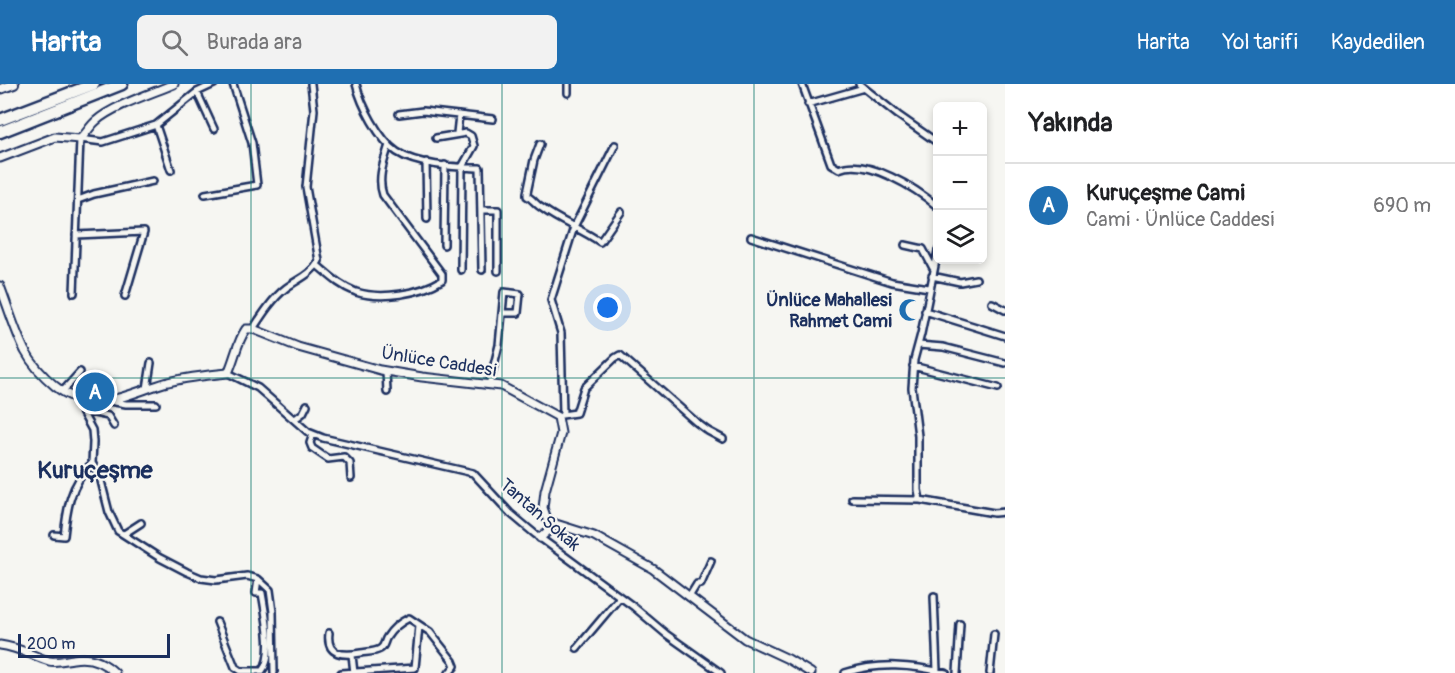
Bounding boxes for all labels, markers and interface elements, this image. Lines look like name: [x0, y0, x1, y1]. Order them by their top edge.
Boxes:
search box: [137, 15, 557, 69]
text: Harita: [30, 25, 101, 60]
icon: search: [158, 26, 191, 59]
text: Burada ara: [206, 28, 302, 56]
text: Harita: [1136, 29, 1190, 56]
text: Yol tarifi: [1223, 29, 1298, 56]
text: Kaydedilen: [1331, 29, 1425, 56]
map controls: [933, 102, 987, 264]
button: +: [933, 102, 987, 156]
text: Yakında: [1029, 107, 1113, 139]
button: −: [933, 156, 987, 210]
text: Kuruçeşme Cami: [1086, 179, 1245, 207]
text: A: [1042, 193, 1055, 218]
text: 690 m: [1373, 193, 1431, 218]
text: Cami · Ünlüce Caddesi: [1086, 207, 1274, 232]
button: layers: [933, 210, 987, 264]
place label: Ünlüce Mahallesi Rahmet Cami: [766, 289, 892, 333]
your location: [593, 293, 622, 322]
mosque icon: Ünlüce Mahallesi Rahmet Cami: [897, 297, 923, 323]
street label: Ünlüce Caddesi: [380, 342, 498, 382]
pin: A: [76, 370, 115, 414]
district label: Kuruçeşme: [37, 456, 154, 485]
street label: Tantan Sokak: [495, 474, 585, 557]
scale bar: [18, 631, 170, 658]
text: 200 m: [27, 634, 75, 654]

